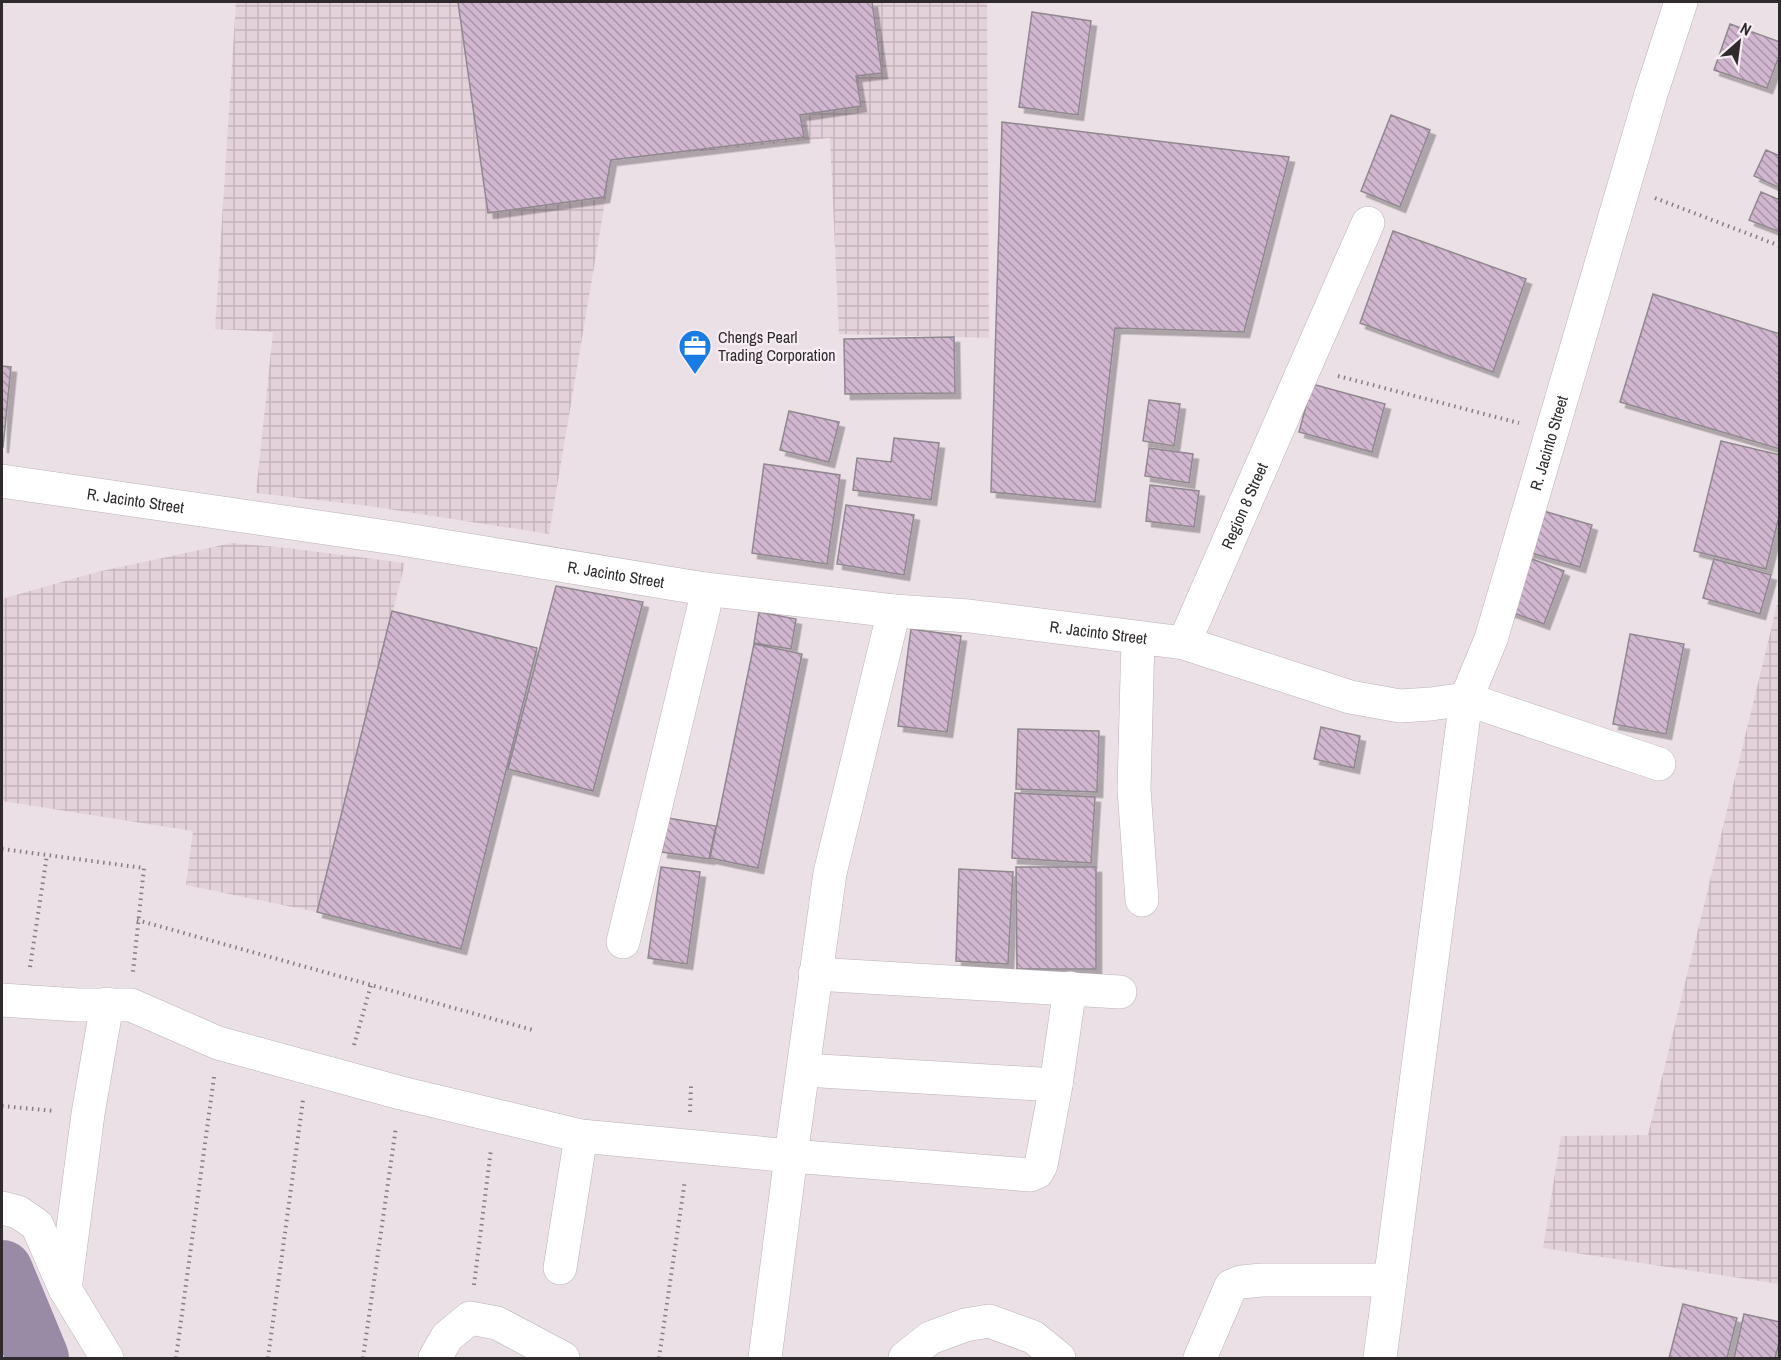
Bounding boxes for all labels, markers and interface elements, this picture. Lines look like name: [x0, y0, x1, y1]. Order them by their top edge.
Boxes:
north arrow: [1709, 12, 1769, 72]
text: N: [1737, 17, 1755, 41]
place label: Chengs Pearl Trading Corporation: [718, 326, 836, 366]
office icon: Chengs Pearl Trading Corporation: [677, 328, 713, 375]
street label: R. Jacinto Street: [1524, 393, 1573, 493]
street label: Region 8 Street: [1216, 459, 1273, 552]
street label: R. Jacinto Street: [86, 482, 186, 518]
street label: R. Jacinto Street: [566, 556, 666, 593]
street label: R. Jacinto Street: [1048, 615, 1149, 649]

